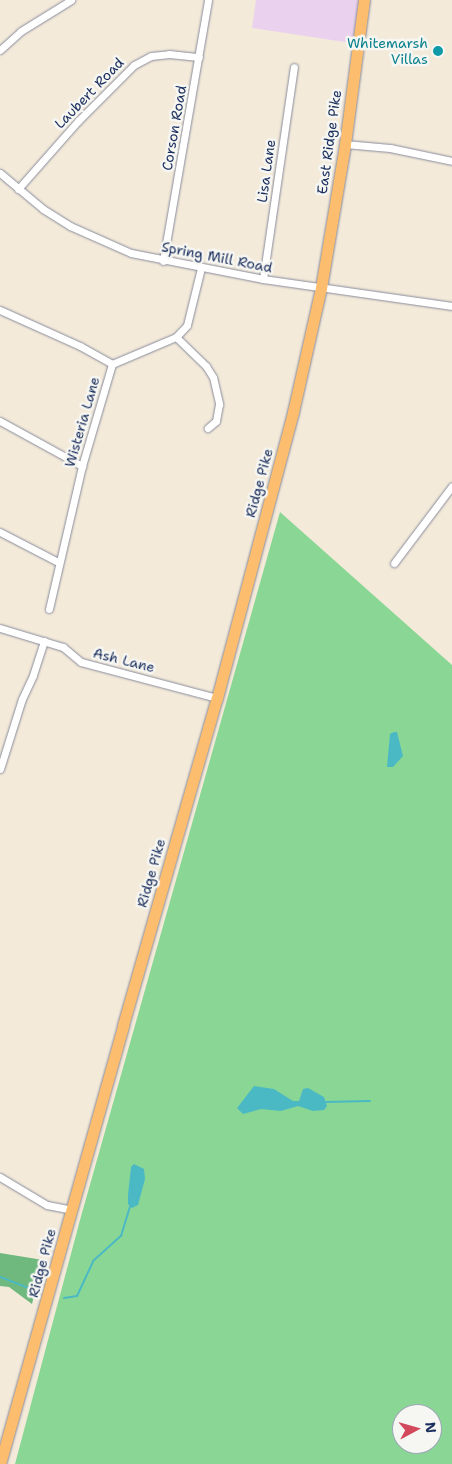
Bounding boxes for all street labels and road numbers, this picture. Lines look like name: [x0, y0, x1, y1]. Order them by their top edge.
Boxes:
street label: Laubert Road: [51, 54, 127, 132]
street label: Corson Road: [158, 84, 190, 172]
street label: East Ridge Pike: [313, 89, 345, 195]
street label: Lisa Lane: [253, 138, 279, 204]
street label: Spring Mill Road: [160, 238, 274, 276]
street label: Wisteria Lane: [61, 375, 103, 469]
street label: Ridge Pike: [242, 447, 276, 519]
street label: Ash Lane: [91, 644, 157, 676]
street label: Ridge Pike: [133, 837, 169, 909]
street label: Ridge Pike: [25, 1227, 59, 1299]

